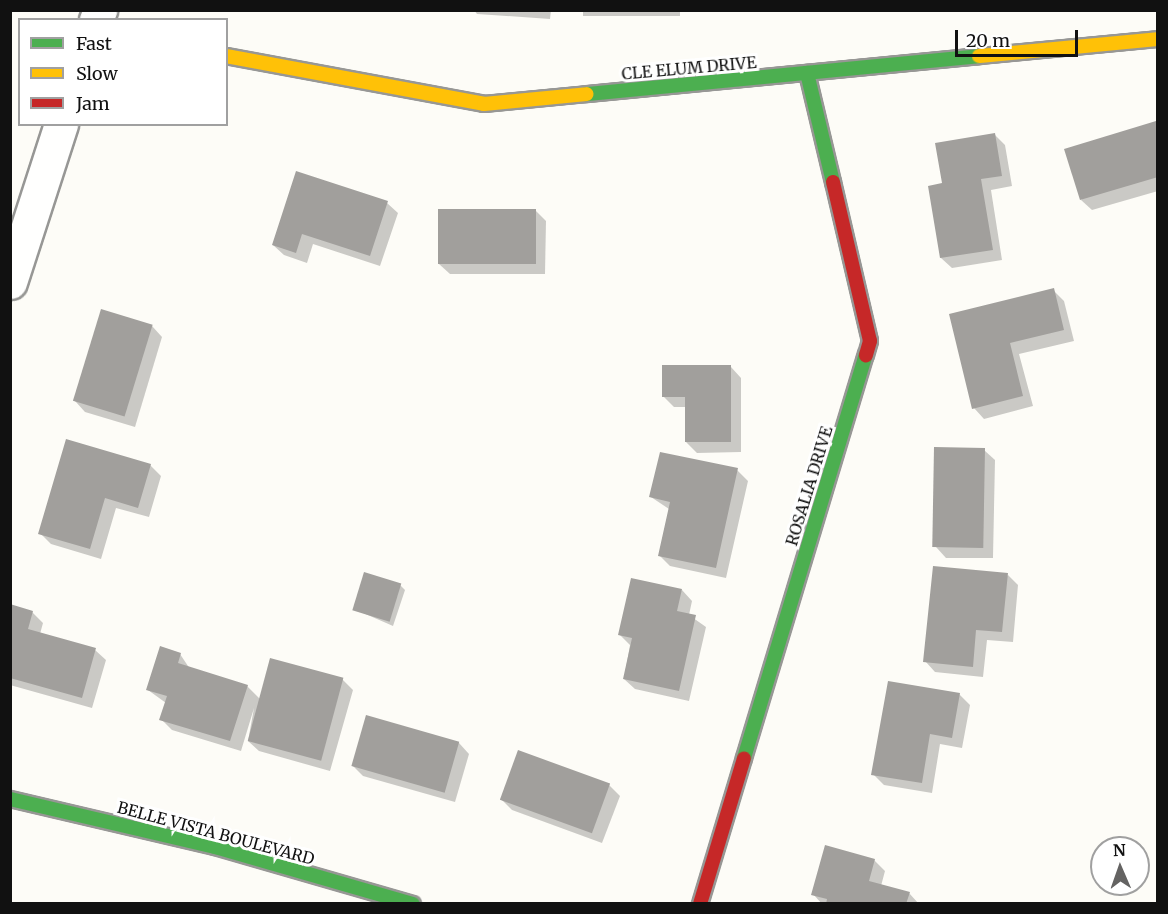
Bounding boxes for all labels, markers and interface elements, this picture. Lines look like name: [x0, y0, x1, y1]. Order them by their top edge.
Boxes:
legend: [18, 18, 228, 126]
scale bar: [958, 18, 1081, 56]
text: 20 m: [966, 29, 1010, 52]
text: Fast: [76, 32, 112, 55]
street label: CLE ELUM DRIVE: [621, 53, 757, 83]
text: Slow: [76, 62, 118, 85]
text: Jam: [76, 92, 110, 115]
street label: ROSALIA DRIVE: [782, 424, 836, 548]
street label: BELLE VISTA BOULEVARD: [115, 797, 317, 869]
north arrow: [1090, 836, 1150, 896]
text: N: [1113, 840, 1126, 860]

